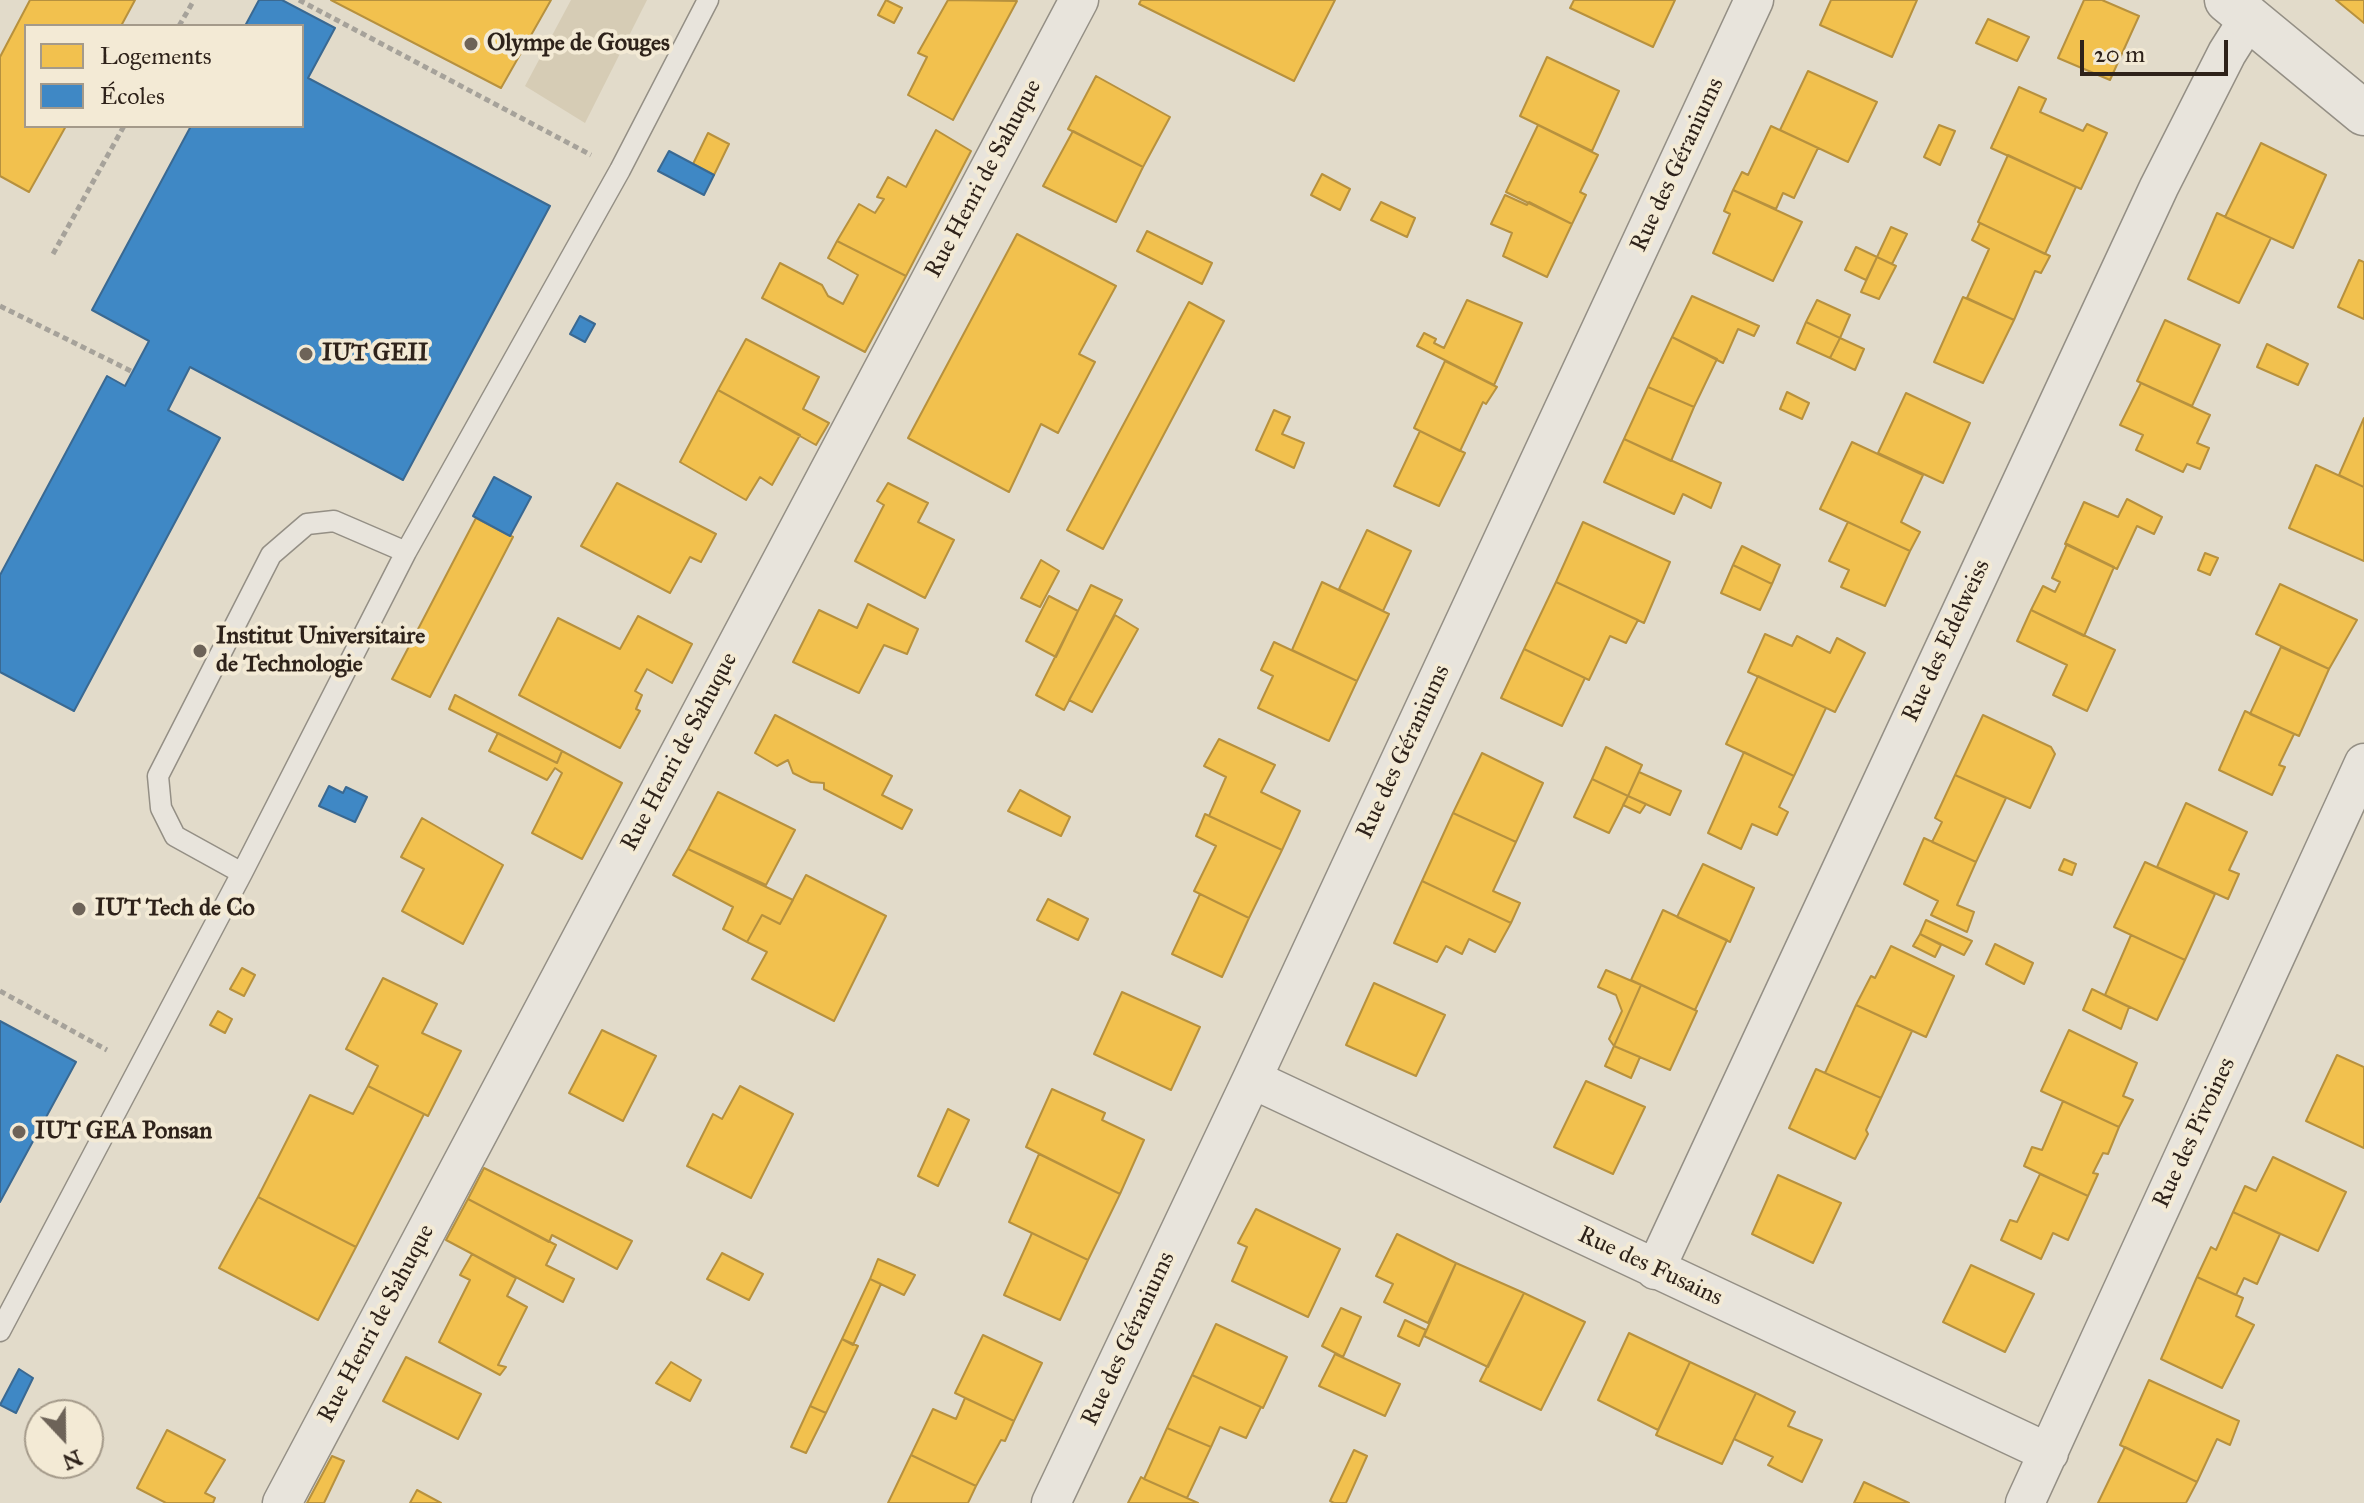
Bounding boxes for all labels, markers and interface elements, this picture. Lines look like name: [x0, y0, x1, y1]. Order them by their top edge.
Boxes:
legend: [24, 24, 304, 128]
scale bar: [2084, 24, 2232, 74]
place label: Olympe de Gouges: [487, 30, 670, 58]
marker: Olympe de Gouges: [462, 35, 480, 53]
text: 20 m: [2094, 39, 2145, 69]
text: Logements: [100, 41, 211, 71]
street label: Rue des Géraniums: [1625, 74, 1731, 256]
street label: Rue Henri de Sahuque: [920, 75, 1048, 283]
text: Écoles: [100, 81, 165, 111]
place label: IUT GEII: [322, 340, 428, 368]
marker: IUT GEII: [297, 345, 315, 363]
street label: Rue des Edelweiss: [1897, 555, 1997, 727]
place label: Institut Universitaire de Technologie: [216, 623, 425, 679]
marker: Institut Universitaire de Technologie: [191, 642, 209, 660]
street label: Rue Henri de Sahuque: [616, 648, 744, 856]
street label: Rue des Géraniums: [1351, 661, 1457, 843]
place label: IUT Tech de Co: [95, 895, 255, 923]
marker: IUT Tech de Co: [70, 900, 88, 918]
street label: Rue des Pivoines: [2148, 1053, 2242, 1213]
place label: IUT GEA Ponsan: [35, 1118, 212, 1146]
marker: IUT GEA Ponsan: [10, 1123, 28, 1141]
street label: Rue Henri de Sahuque: [313, 1220, 441, 1428]
street label: Rue des Fusains: [1573, 1221, 1727, 1313]
street label: Rue des Géraniums: [1076, 1248, 1182, 1430]
north arrow: [24, 1399, 104, 1479]
text: N: [59, 1444, 86, 1476]

